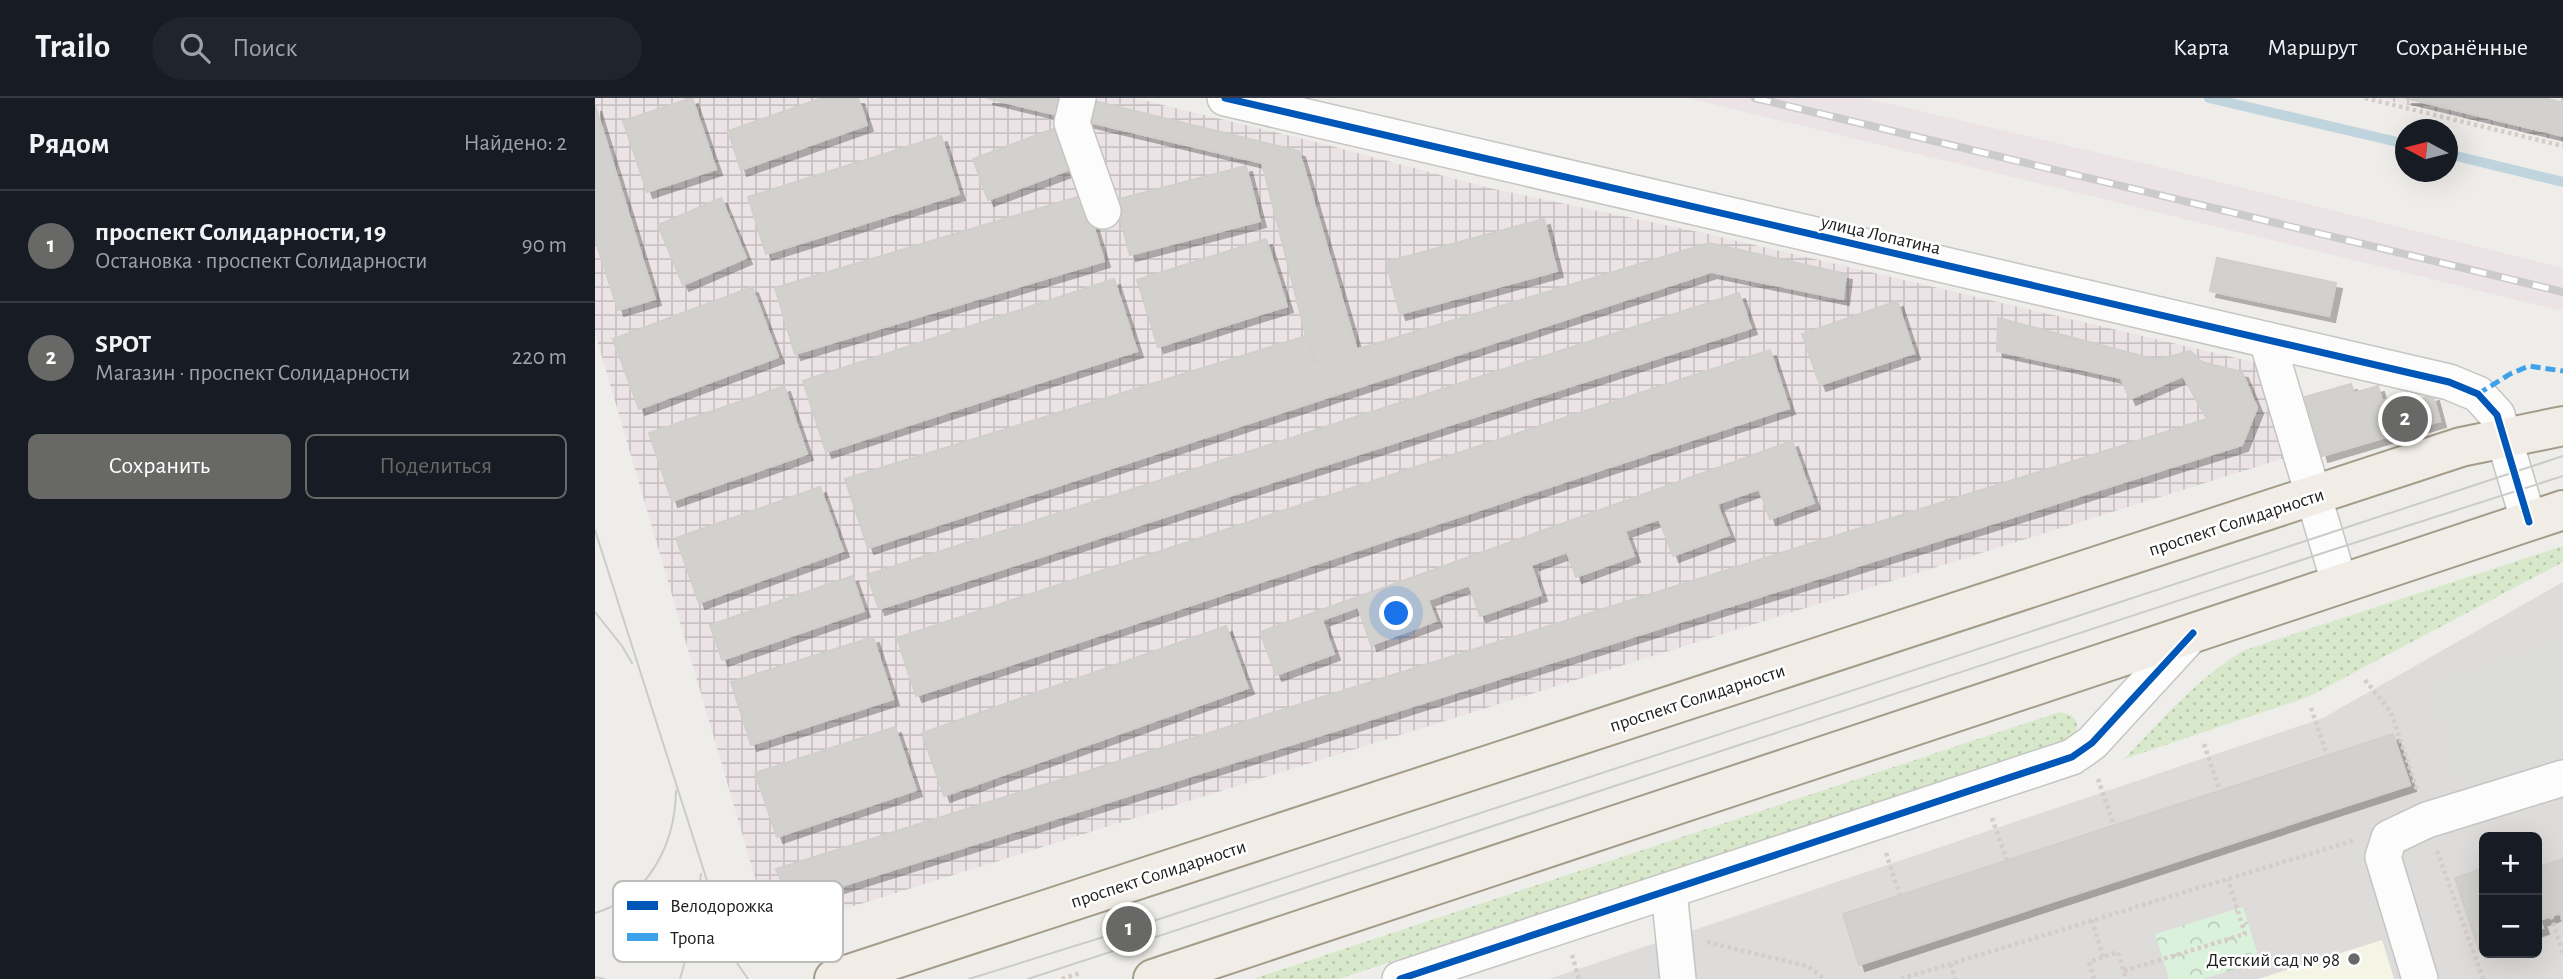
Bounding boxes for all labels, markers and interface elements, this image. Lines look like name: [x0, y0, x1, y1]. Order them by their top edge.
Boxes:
search box: [152, 17, 642, 80]
icon: search: [176, 29, 214, 67]
text: Trailo: [35, 31, 110, 64]
text: Поиск: [232, 35, 297, 61]
text: Карта: [2173, 36, 2229, 60]
text: Маршрут: [2267, 36, 2357, 60]
text: Сохранённые: [2395, 36, 2528, 60]
north arrow: [2395, 119, 2458, 182]
text: Рядом: [28, 129, 110, 159]
text: Найдено: 2: [464, 132, 567, 155]
street label: улица Лопатина: [1818, 212, 1943, 259]
text: проспект Солидарности, 19: [95, 219, 386, 245]
text: 1: [47, 234, 55, 257]
text: 90 m: [522, 234, 567, 257]
text: Остановка · проспект Солидарности: [95, 250, 427, 273]
text: SPOT: [95, 331, 151, 357]
text: 2: [46, 346, 56, 369]
text: 220 m: [512, 346, 567, 369]
text: Магазин · проспект Солидарности: [95, 362, 410, 385]
pin: 2: [2382, 393, 2428, 445]
button: Сохранить: [28, 434, 291, 499]
button: Поделиться: [305, 434, 567, 499]
street label: проспект Солидарности: [2146, 485, 2327, 560]
your location: [1379, 596, 1413, 630]
street label: проспект Солидарности: [1607, 661, 1788, 736]
map controls: [2479, 832, 2542, 958]
button: +: [2479, 832, 2542, 895]
street label: проспект Солидарности: [1068, 837, 1249, 912]
legend: [613, 881, 843, 962]
button: −: [2479, 895, 2542, 958]
text: Велодорожка: [670, 897, 774, 916]
pin: 1: [1106, 903, 1152, 955]
text: Тропа: [670, 929, 715, 948]
place label: Детский сад № 98: [2206, 951, 2340, 970]
marker: Детский сад № 98: [2346, 951, 2362, 967]

